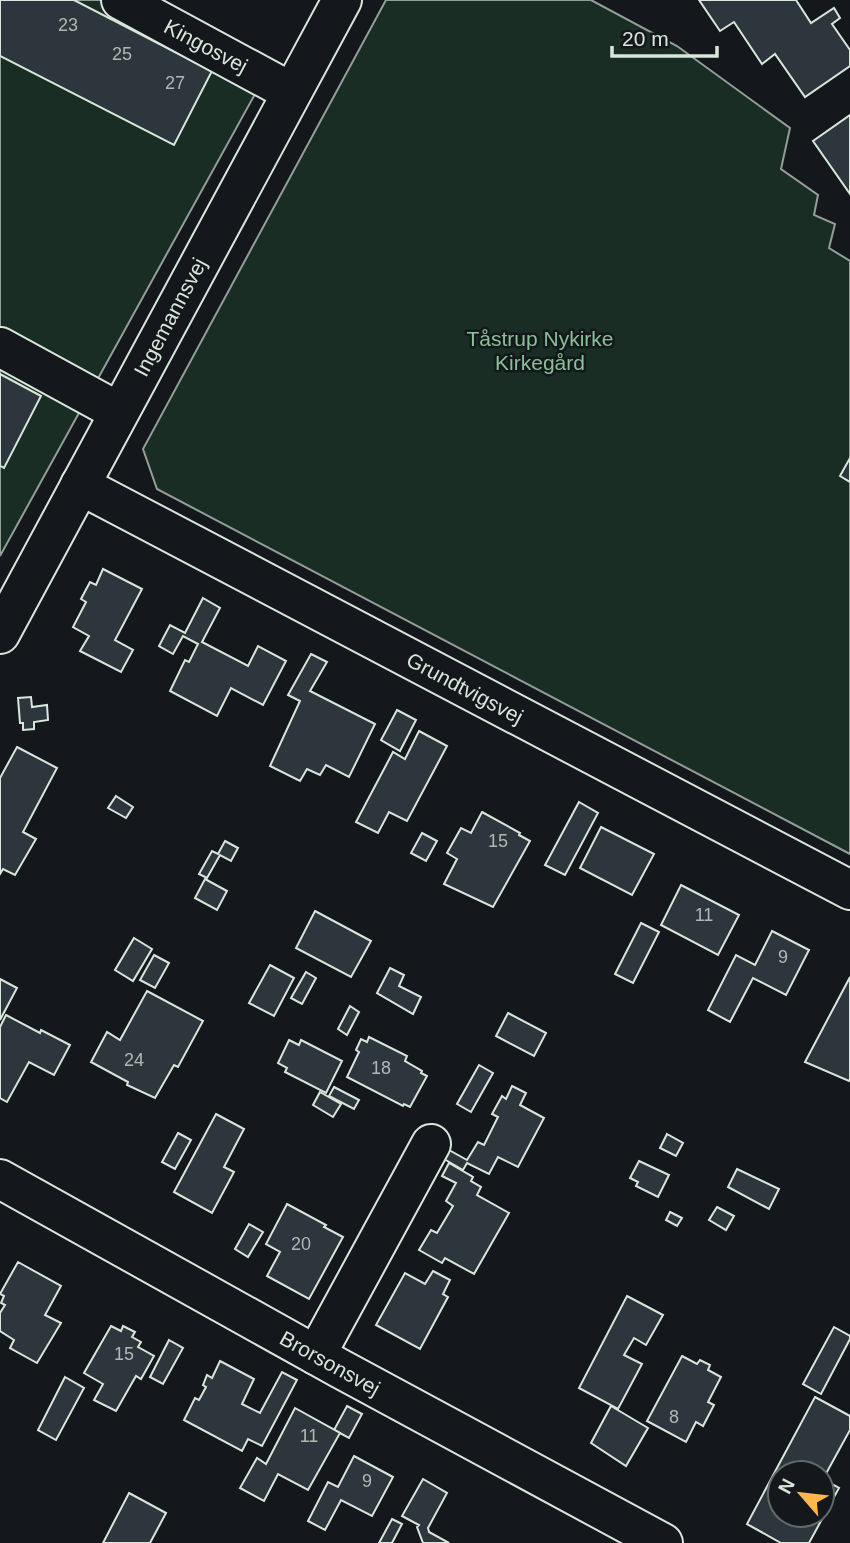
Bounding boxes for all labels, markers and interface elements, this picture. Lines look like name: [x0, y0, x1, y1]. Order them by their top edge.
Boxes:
street label: Kingosvej: [160, 14, 252, 78]
scale bar: [612, 14, 717, 58]
house number: 23: [58, 15, 78, 35]
text: 20 m: [622, 27, 669, 50]
house number: 25: [112, 44, 132, 64]
house number: 27: [165, 73, 185, 93]
street label: Ingemannsvej: [129, 254, 211, 380]
park label: Tåstrup Nykirke Kirkegård: [466, 327, 614, 374]
street label: Grundtvigsvej: [403, 648, 527, 728]
house number: 15: [488, 831, 508, 851]
house number: 11: [695, 905, 713, 925]
house number: 9: [778, 947, 788, 967]
house number: 24: [124, 1050, 144, 1070]
house number: 18: [371, 1058, 391, 1078]
house number: 20: [291, 1234, 311, 1254]
street label: Brorsonsvej: [276, 1326, 384, 1400]
house number: 15: [114, 1344, 134, 1364]
house number: 8: [669, 1407, 679, 1427]
house number: 11: [300, 1426, 318, 1446]
north arrow: [766, 1459, 836, 1529]
house number: 9: [362, 1471, 372, 1491]
text: N: [774, 1475, 799, 1497]

